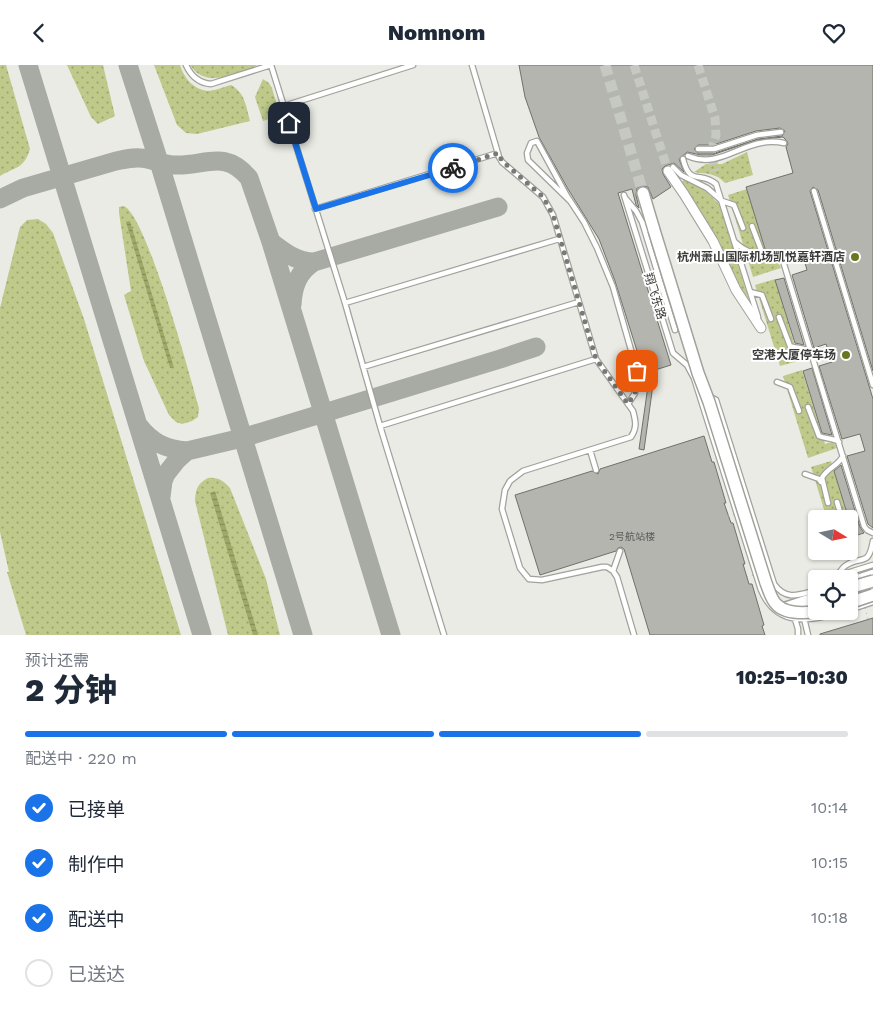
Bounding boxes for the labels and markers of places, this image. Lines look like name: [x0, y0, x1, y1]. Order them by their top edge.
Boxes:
pin: [268, 102, 310, 144]
place label: 杭州萧山国际机场凯悦嘉轩酒店: [677, 250, 845, 264]
marker: 杭州萧山国际机场凯悦嘉轩酒店: [849, 251, 861, 263]
place label: 空港大厦停车场: [752, 348, 836, 362]
marker: 空港大厦停车场: [840, 349, 852, 361]
pin: [616, 350, 658, 392]

